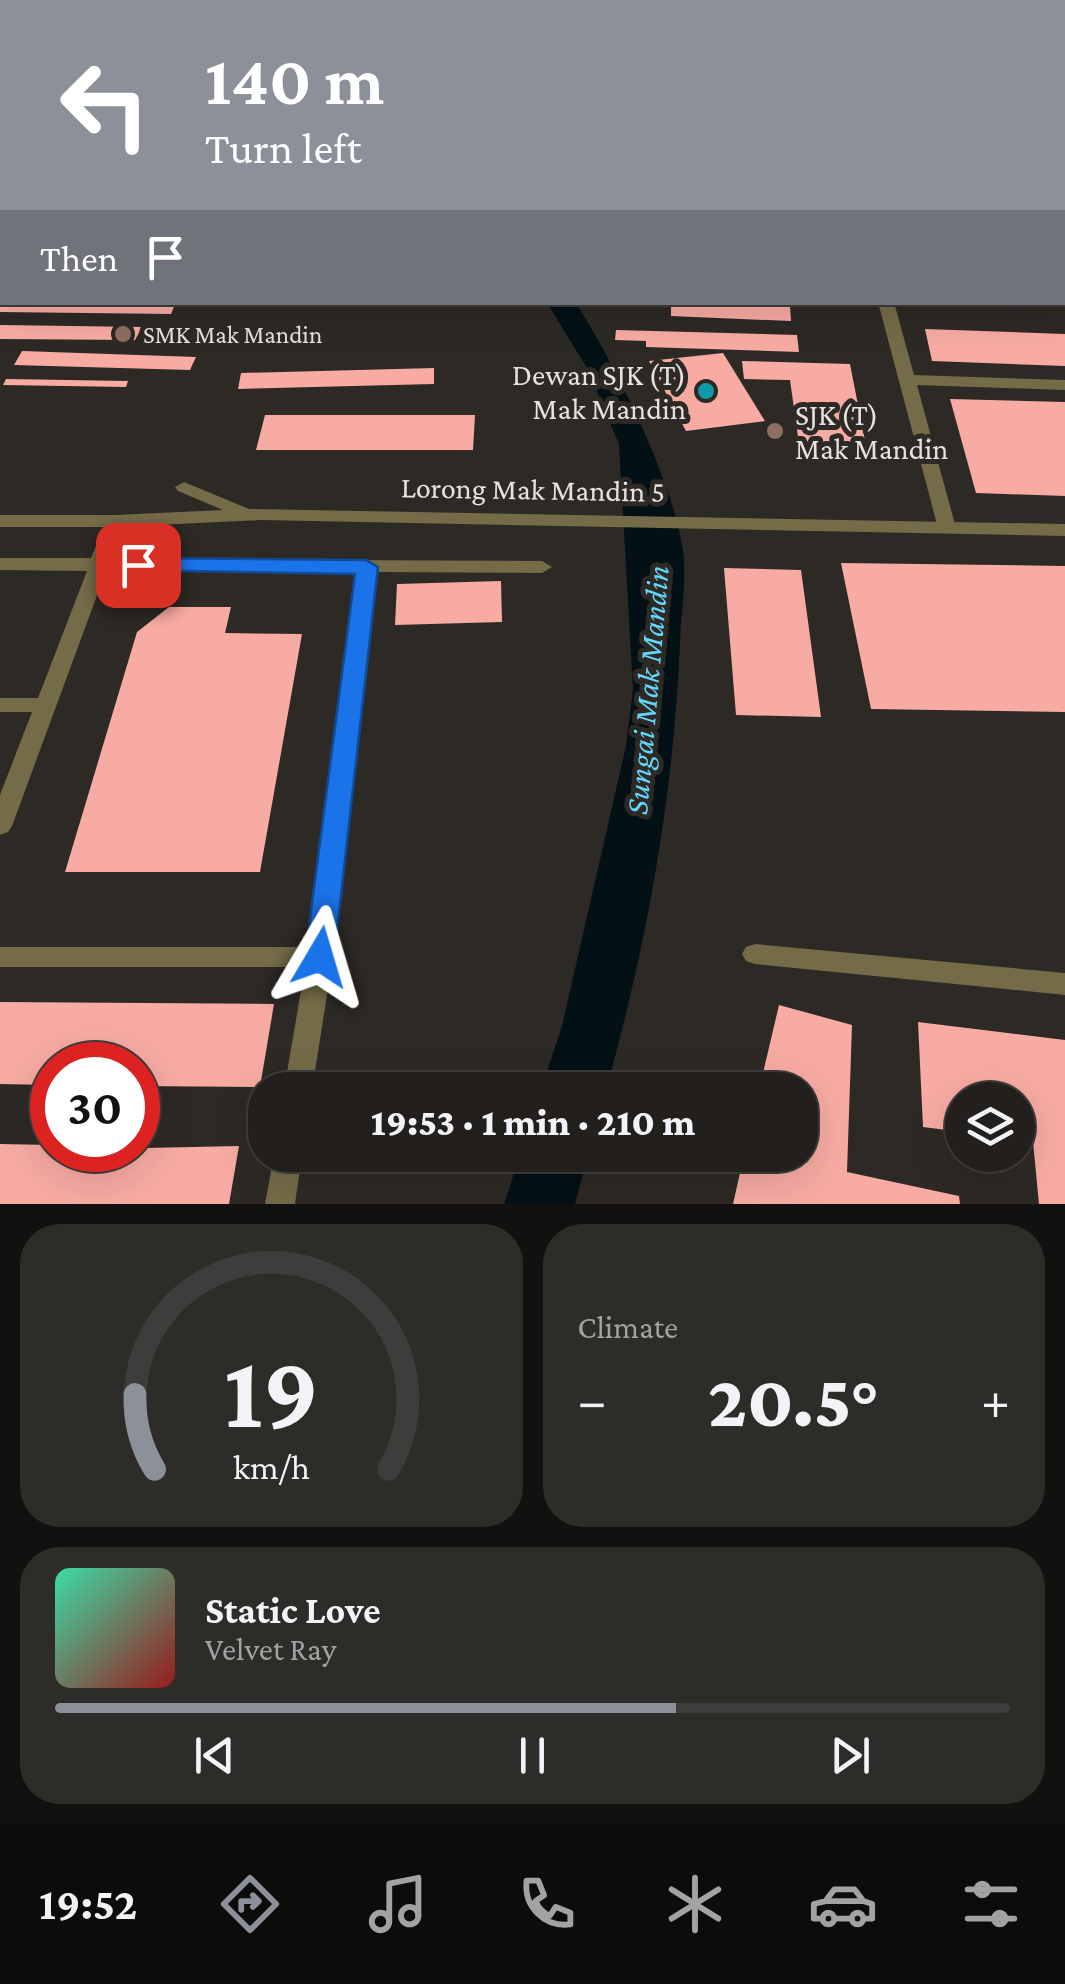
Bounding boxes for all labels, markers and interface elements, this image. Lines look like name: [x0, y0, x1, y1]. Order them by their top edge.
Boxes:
icon: left: [40, 40, 170, 170]
text: 140 m: [205, 41, 384, 119]
text: Turn left: [205, 123, 362, 173]
icon: arrive: [138, 230, 193, 285]
text: Then: [40, 237, 118, 279]
place label: SMK Mak Mandin: [143, 321, 322, 348]
marker: SMK Mak Mandin: [112, 323, 134, 345]
place label: Dewan SJK (T) Mak Mandin: [512, 358, 686, 425]
marker: Dewan SJK (T) Mak Mandin: [695, 380, 717, 402]
place label: SJK (T) Mak Mandin: [795, 398, 948, 465]
marker: SJK (T) Mak Mandin: [764, 420, 786, 442]
street label: Lorong Mak Mandin 5: [401, 470, 665, 509]
pin: [96, 523, 181, 608]
icon: arrive: [111, 538, 166, 593]
water label: Sungai Mak Mandin: [618, 564, 676, 816]
position arrow: [268, 905, 372, 1009]
speed limit sign: 30: [30, 1042, 160, 1172]
map controls: [945, 1082, 1035, 1172]
button: layers: [945, 1082, 1035, 1172]
text: 19:53 · 1 min · 210 m: [371, 1101, 695, 1143]
text: Climate: [578, 1309, 678, 1345]
text: 19: [223, 1334, 319, 1449]
text: 20.5°: [708, 1359, 880, 1442]
text: −: [578, 1370, 607, 1431]
text: +: [981, 1370, 1010, 1431]
text: km/h: [233, 1447, 310, 1487]
text: Static Love: [205, 1589, 381, 1631]
text: Velvet Ray: [205, 1631, 336, 1667]
icon: previous: [187, 1728, 242, 1783]
icon: pause: [505, 1728, 560, 1783]
icon: next: [823, 1728, 878, 1783]
icon: directions: [215, 1869, 285, 1939]
icon: music: [363, 1869, 433, 1939]
icon: phone: [512, 1869, 582, 1939]
icon: climate: [660, 1869, 730, 1939]
icon: car: [808, 1869, 878, 1939]
icon: filters: [956, 1869, 1026, 1939]
text: 19:52: [39, 1879, 137, 1929]

